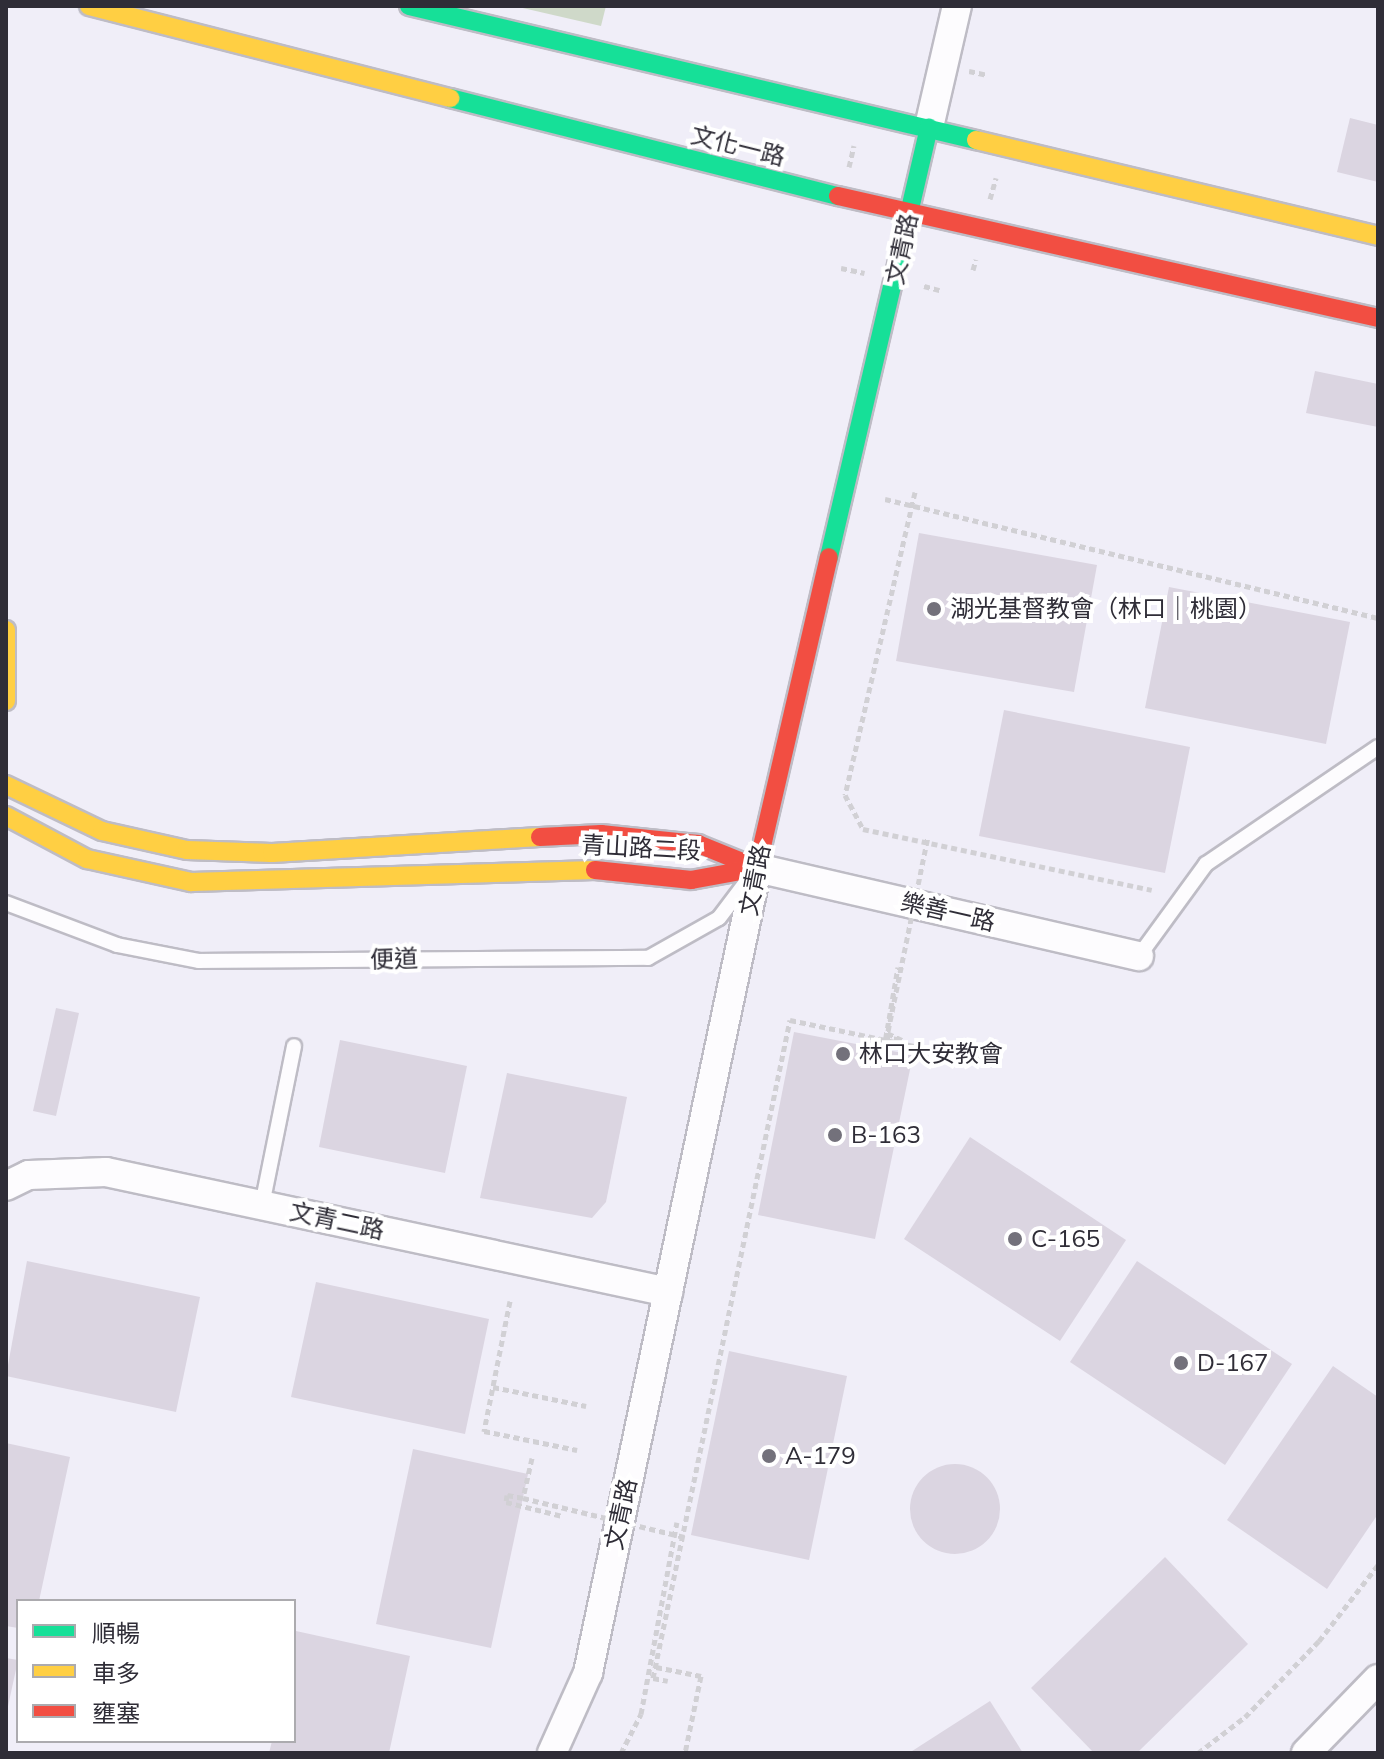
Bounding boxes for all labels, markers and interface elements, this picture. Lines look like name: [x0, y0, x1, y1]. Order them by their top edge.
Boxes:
street label: 文化一路: [688, 120, 788, 172]
street label: 文青路: [880, 211, 924, 287]
place label: 湖光基督教會（林口｜桃園）: [950, 595, 1262, 623]
marker: 湖光基督教會（林口｜桃園）: [925, 600, 943, 618]
street label: 青山路二段: [580, 830, 702, 866]
street label: 文青路: [734, 842, 776, 918]
street label: 樂善一路: [898, 887, 998, 937]
street label: 便道: [370, 944, 418, 974]
place label: 林口大安教會: [859, 1040, 1003, 1068]
marker: 林口大安教會: [834, 1045, 852, 1063]
place label: B-163: [851, 1121, 921, 1149]
marker: B-163: [826, 1126, 844, 1144]
street label: 文青二路: [287, 1197, 387, 1245]
place label: C-165: [1031, 1225, 1100, 1253]
marker: C-165: [1006, 1230, 1024, 1248]
place label: D-167: [1197, 1349, 1268, 1377]
marker: D-167: [1172, 1354, 1190, 1372]
place label: A-179: [785, 1442, 856, 1470]
marker: A-179: [760, 1447, 778, 1465]
street label: 文青路: [599, 1476, 643, 1552]
legend: [16, 1599, 296, 1743]
text: 順暢: [92, 1618, 140, 1648]
text: 車多: [92, 1658, 140, 1688]
text: 壅塞: [92, 1698, 140, 1728]

